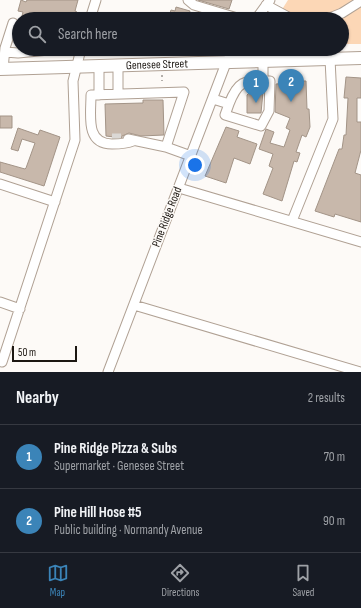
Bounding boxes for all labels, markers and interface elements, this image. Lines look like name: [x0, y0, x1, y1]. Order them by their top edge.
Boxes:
search box: [12, 12, 349, 56]
icon: search: [26, 23, 48, 45]
text: Search here: [58, 25, 118, 44]
street label: Genesee Street: [126, 56, 189, 73]
pin: 2: [278, 69, 304, 102]
pin: 1: [243, 70, 269, 103]
your location: [185, 155, 205, 175]
street label: Pine Ridge Road: [149, 185, 185, 249]
scale bar: [12, 344, 77, 363]
text: 50 m: [18, 346, 36, 359]
text: Nearby: [16, 388, 59, 408]
text: 2 results: [308, 390, 345, 406]
text: Pine Ridge Pizza & Subs: [54, 439, 177, 458]
text: 1: [26, 449, 32, 465]
text: 70 m: [324, 449, 345, 465]
text: Supermarket · Genesee Street: [54, 458, 184, 474]
text: Pine Hill Hose #5: [54, 503, 142, 522]
text: 2: [26, 513, 32, 529]
text: 90 m: [323, 513, 345, 529]
text: Public building · Normandy Avenue: [54, 522, 203, 538]
tab: Map: [47, 562, 69, 599]
tab: Directions: [162, 562, 199, 599]
tab: Saved: [292, 562, 314, 599]

